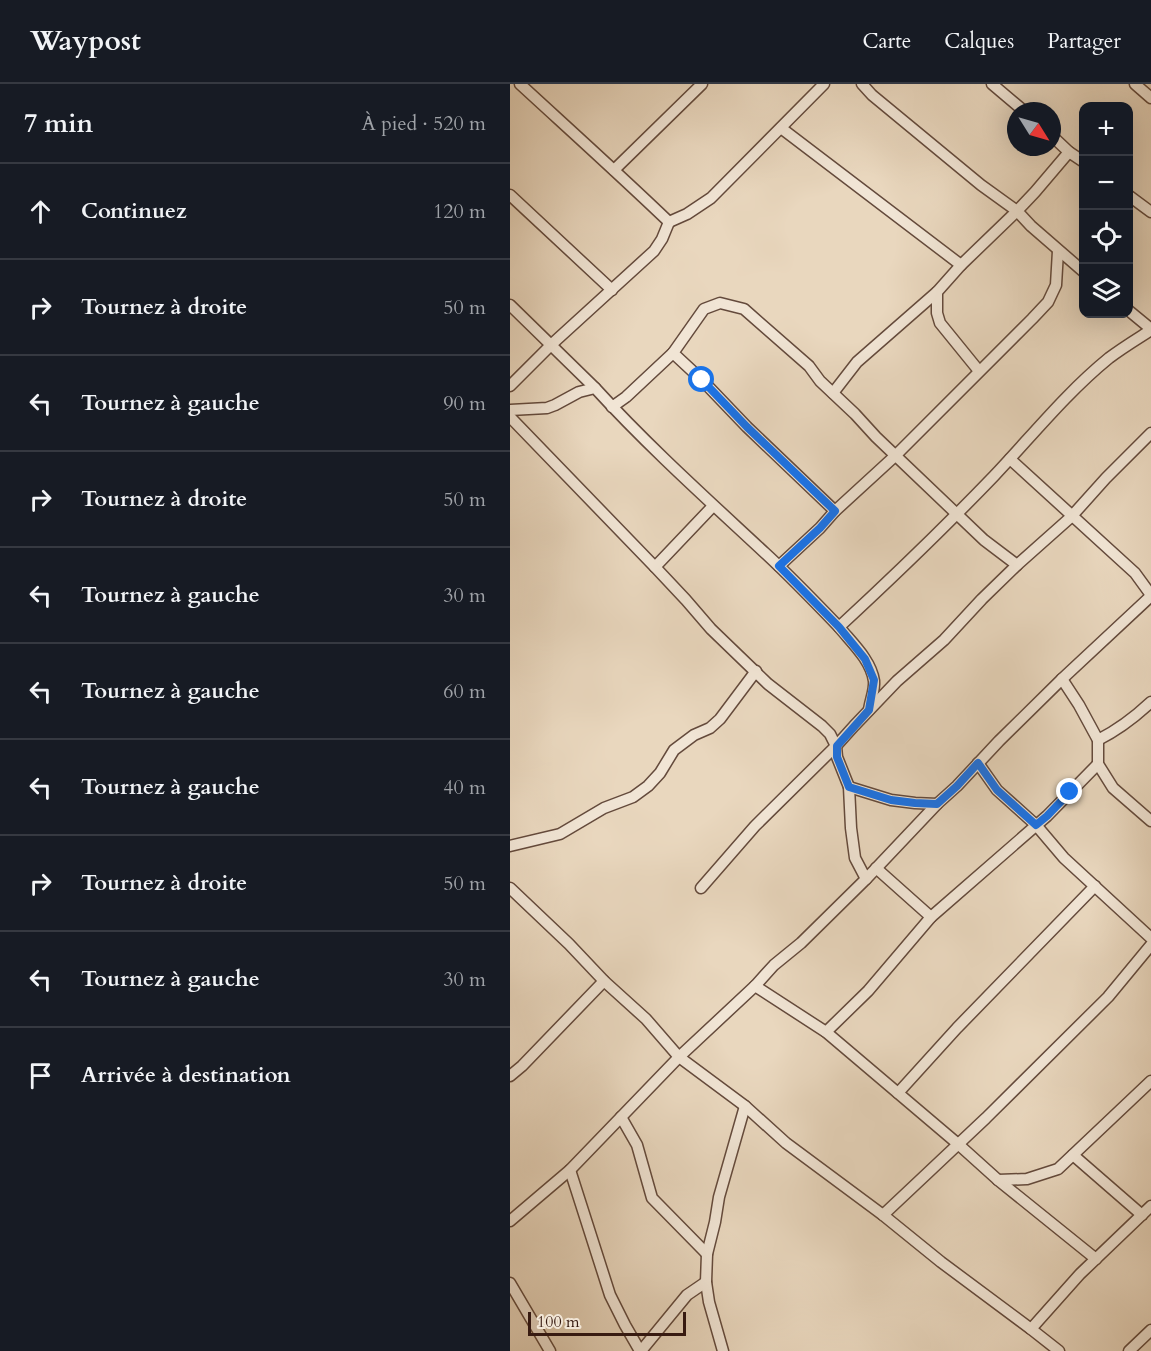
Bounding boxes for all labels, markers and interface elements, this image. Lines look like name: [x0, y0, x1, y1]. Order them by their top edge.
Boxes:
text: Waypost: [30, 22, 141, 60]
text: Carte: [862, 27, 911, 56]
text: Calques: [944, 27, 1014, 56]
text: Partager: [1047, 27, 1121, 56]
north arrow: [1007, 102, 1061, 156]
map controls: [1079, 102, 1133, 318]
button: +: [1079, 102, 1133, 156]
text: 7 min: [24, 106, 93, 141]
text: À pied · 520 m: [362, 110, 486, 137]
button: −: [1079, 156, 1133, 210]
icon: ahead: [24, 195, 57, 228]
text: Continuez: [81, 196, 187, 226]
text: 120 m: [433, 198, 486, 225]
button: locate: [1079, 210, 1133, 264]
button: layers: [1079, 264, 1133, 318]
icon: right: [24, 291, 57, 324]
text: Tournez à droite: [81, 292, 247, 322]
text: 50 m: [443, 294, 486, 321]
route start: [688, 366, 714, 392]
icon: left: [24, 387, 57, 420]
text: Tournez à gauche: [81, 388, 260, 418]
text: 90 m: [443, 390, 486, 417]
icon: right: [24, 483, 57, 516]
text: Tournez à droite: [81, 484, 247, 514]
text: 50 m: [443, 486, 486, 513]
icon: left: [24, 579, 57, 612]
text: Tournez à gauche: [81, 580, 260, 610]
text: 30 m: [443, 582, 486, 609]
icon: left: [24, 675, 57, 708]
text: Tournez à gauche: [81, 676, 260, 706]
text: 60 m: [443, 678, 486, 705]
icon: left: [24, 771, 57, 804]
text: Tournez à gauche: [81, 772, 260, 802]
text: 40 m: [443, 774, 486, 801]
route end: [1056, 778, 1082, 804]
icon: right: [24, 867, 57, 900]
text: Tournez à droite: [81, 868, 247, 898]
text: 50 m: [443, 870, 486, 897]
icon: left: [24, 963, 57, 996]
text: Tournez à gauche: [81, 964, 260, 994]
text: 30 m: [443, 966, 486, 993]
icon: arrive: [24, 1059, 57, 1092]
text: Arrivée à destination: [81, 1060, 291, 1090]
scale bar: [528, 1309, 686, 1336]
text: 100 m: [537, 1311, 579, 1333]

